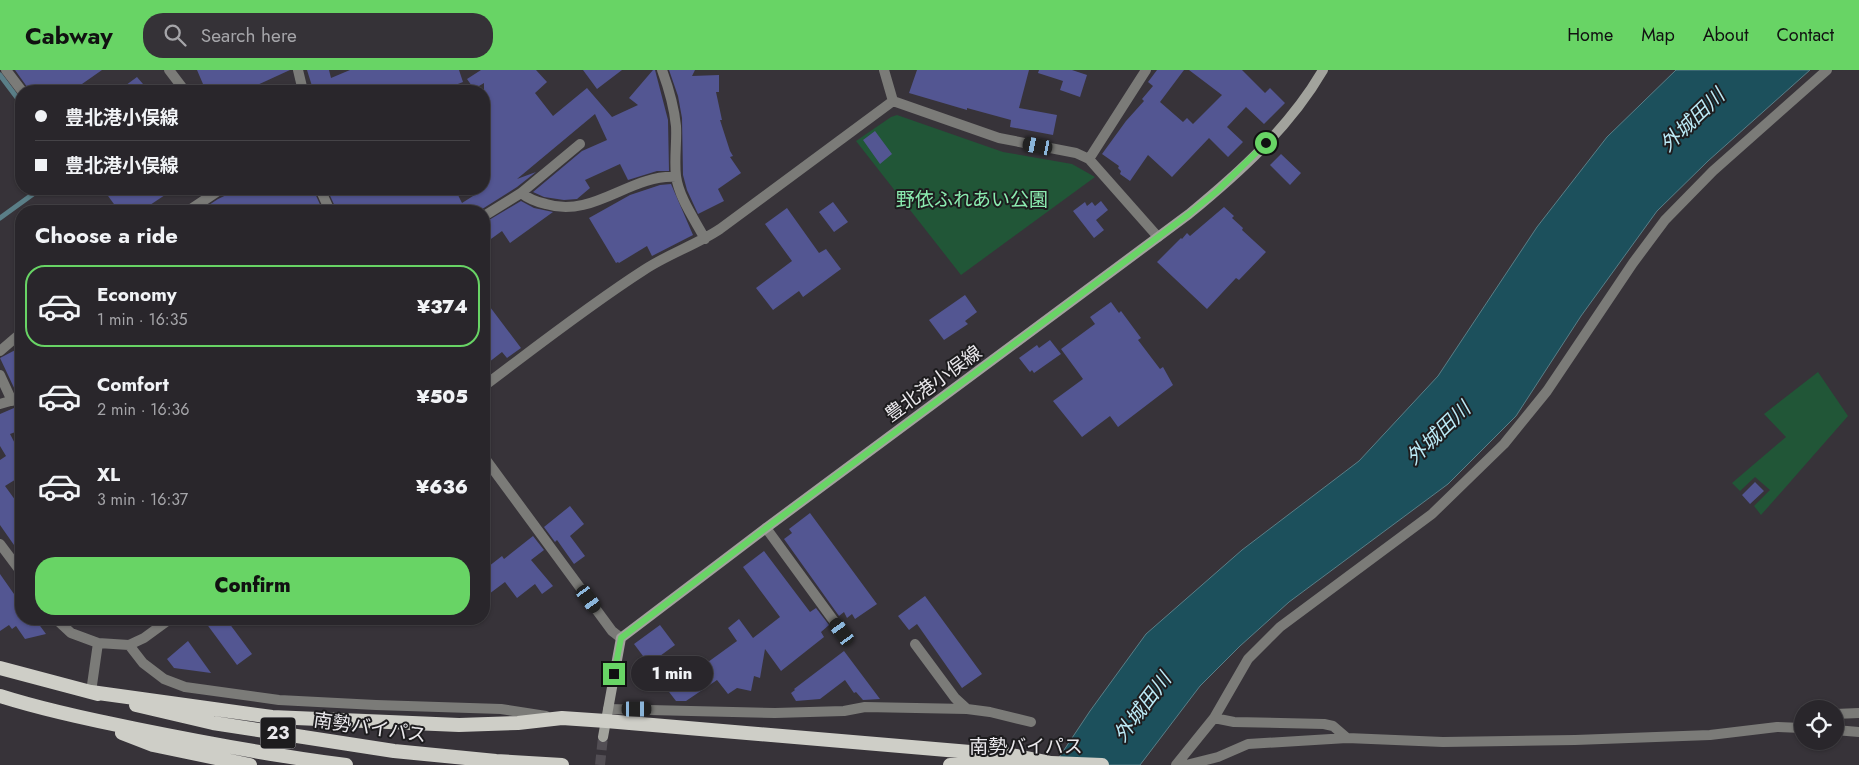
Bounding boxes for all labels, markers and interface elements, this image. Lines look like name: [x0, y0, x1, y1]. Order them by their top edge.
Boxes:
search box: [143, 13, 493, 58]
text: Cabway: [25, 18, 113, 53]
icon: search: [161, 21, 189, 49]
text: Search here: [201, 22, 297, 49]
text: Home: [1567, 22, 1613, 48]
text: Map: [1641, 22, 1675, 48]
text: About: [1703, 22, 1748, 48]
text: Contact: [1776, 22, 1834, 48]
water label: 外城田川: [1654, 81, 1733, 159]
text: 豊北港小俣線: [65, 104, 179, 131]
route start: [1255, 132, 1277, 154]
car: [1021, 136, 1054, 156]
text: 豊北港小俣線: [65, 152, 179, 179]
park label: 野依ふれあい公園: [896, 186, 1048, 213]
text: Choose a ride: [35, 219, 178, 251]
text: Economy: [97, 281, 177, 308]
icon: car: [37, 284, 82, 329]
text: ¥374: [417, 293, 468, 320]
text: 1 min · 16:35: [97, 308, 187, 331]
street label: 豊北港小俣線: [879, 339, 987, 428]
text: Comfort: [97, 371, 169, 398]
icon: car: [37, 374, 82, 419]
text: ¥505: [416, 383, 468, 410]
water label: 外城田川: [1400, 394, 1479, 472]
text: 2 min · 16:36: [97, 398, 190, 421]
text: XL: [97, 461, 120, 488]
icon: car: [37, 464, 82, 509]
text: ¥636: [416, 473, 468, 500]
text: 3 min · 16:37: [97, 488, 188, 511]
button: Confirm: [35, 557, 470, 615]
car: [574, 582, 603, 616]
car: [827, 615, 856, 649]
callout: 1 min: [632, 656, 714, 692]
text: 1 min: [652, 662, 692, 685]
route end: [603, 663, 625, 685]
water label: 外城田川: [1107, 665, 1179, 748]
map controls: [1794, 700, 1844, 750]
button: locate: [1794, 700, 1844, 750]
car: [622, 702, 652, 717]
street label: 南勢バイパス: [312, 706, 428, 749]
road number: 23: [260, 718, 296, 748]
street label: 南勢バイパス: [969, 733, 1083, 760]

